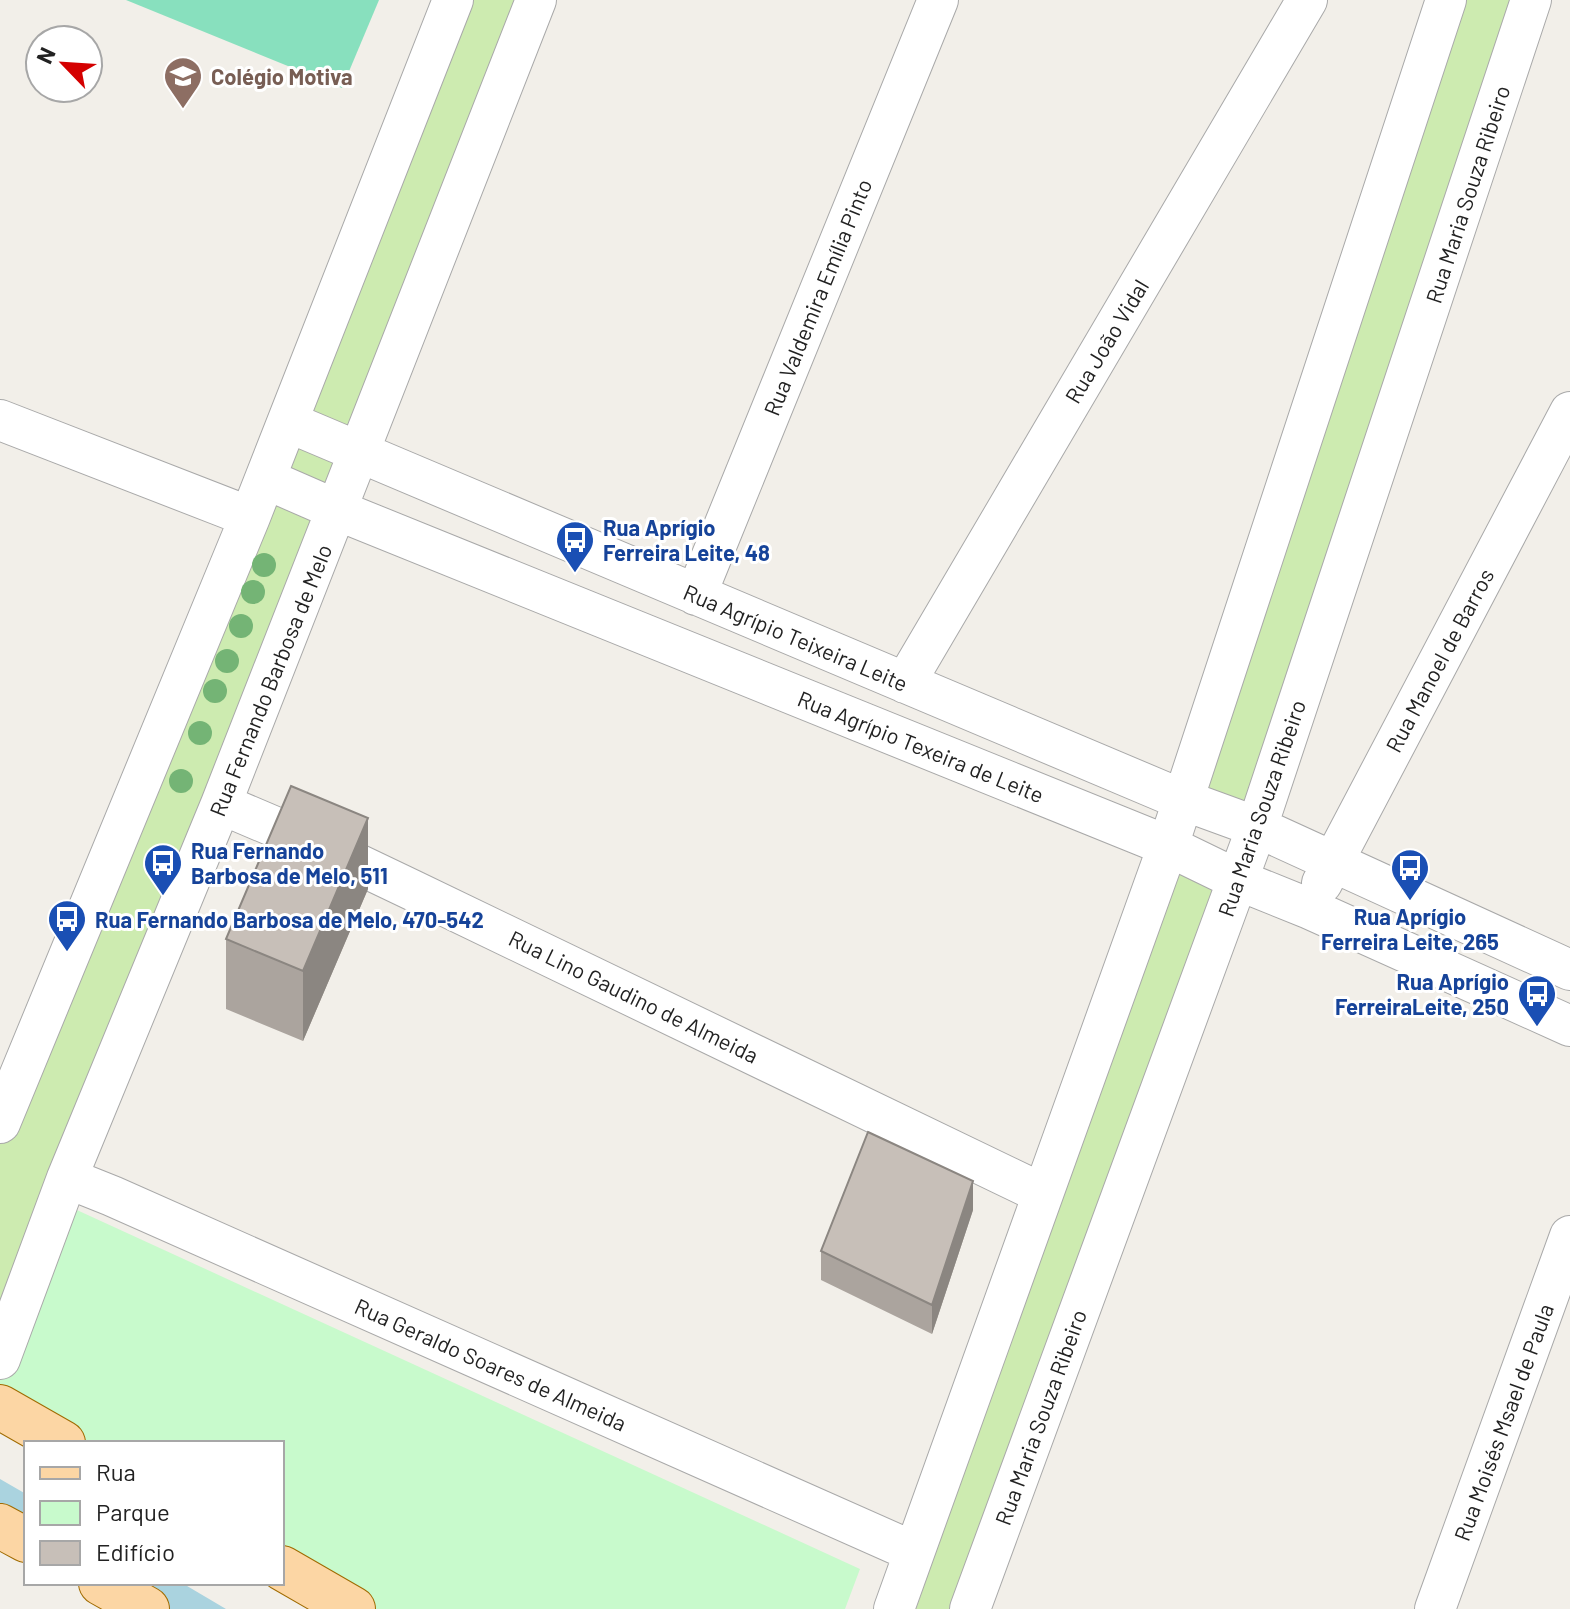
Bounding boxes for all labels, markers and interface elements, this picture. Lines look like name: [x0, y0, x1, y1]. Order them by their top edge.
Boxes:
north arrow: [24, 24, 104, 104]
text: N: [30, 43, 60, 67]
school or university icon: Colégio Motiva: [162, 55, 204, 110]
place label: Colégio Motiva: [211, 63, 353, 89]
street label: Rua Maria Souza Ribeiro: [1420, 82, 1514, 306]
street label: Rua Valdemira Emília Pinto: [758, 175, 876, 419]
street label: Rua João Vidal: [1059, 274, 1153, 408]
place label: Rua Aprígio Ferreira Leite, 48: [603, 514, 770, 565]
bus stop icon: Rua Aprígio Ferreira Leite, 48: [554, 519, 596, 574]
street label: Rua Fernando Barbosa de Melo: [203, 540, 337, 820]
street label: Rua Manoel de Barros: [1380, 564, 1498, 756]
street label: Rua Agrípio Teixeira Leite: [680, 578, 912, 696]
street label: Rua Agrípio Texeira de Leite: [794, 685, 1048, 807]
street label: Rua Maria Souza Ribeiro: [1212, 696, 1310, 920]
place label: Rua Fernando Barbosa de Melo, 511: [191, 837, 388, 888]
bus stop icon: Rua Fernando Barbosa de Melo, 511: [142, 842, 184, 897]
bus stop icon: Rua Aprígio Ferreira Leite, 265: [1389, 847, 1431, 902]
bus stop icon: Rua Fernando Barbosa de Melo, 470-542: [46, 898, 88, 953]
place label: Rua Aprígio Ferreira Leite, 265: [1321, 903, 1499, 954]
place label: Rua Fernando Barbosa de Melo, 470-542: [95, 906, 484, 932]
street label: Rua Lino Gaudino de Almeida: [505, 924, 763, 1068]
place label: Rua Aprígio FerreiraLeite, 250: [1335, 968, 1509, 1019]
bus stop icon: Rua Aprígio FerreiraLeite, 250: [1516, 973, 1558, 1028]
street label: Rua Geraldo Soares de Almeida: [351, 1292, 631, 1436]
street label: Rua Moisés Msael de Paula: [1448, 1300, 1558, 1544]
street label: Rua Maria Souza Ribeiro: [989, 1306, 1091, 1528]
legend: [24, 1441, 284, 1585]
text: Rua: [96, 1457, 136, 1486]
text: Parque: [96, 1497, 170, 1526]
text: Edifício: [96, 1537, 175, 1566]

